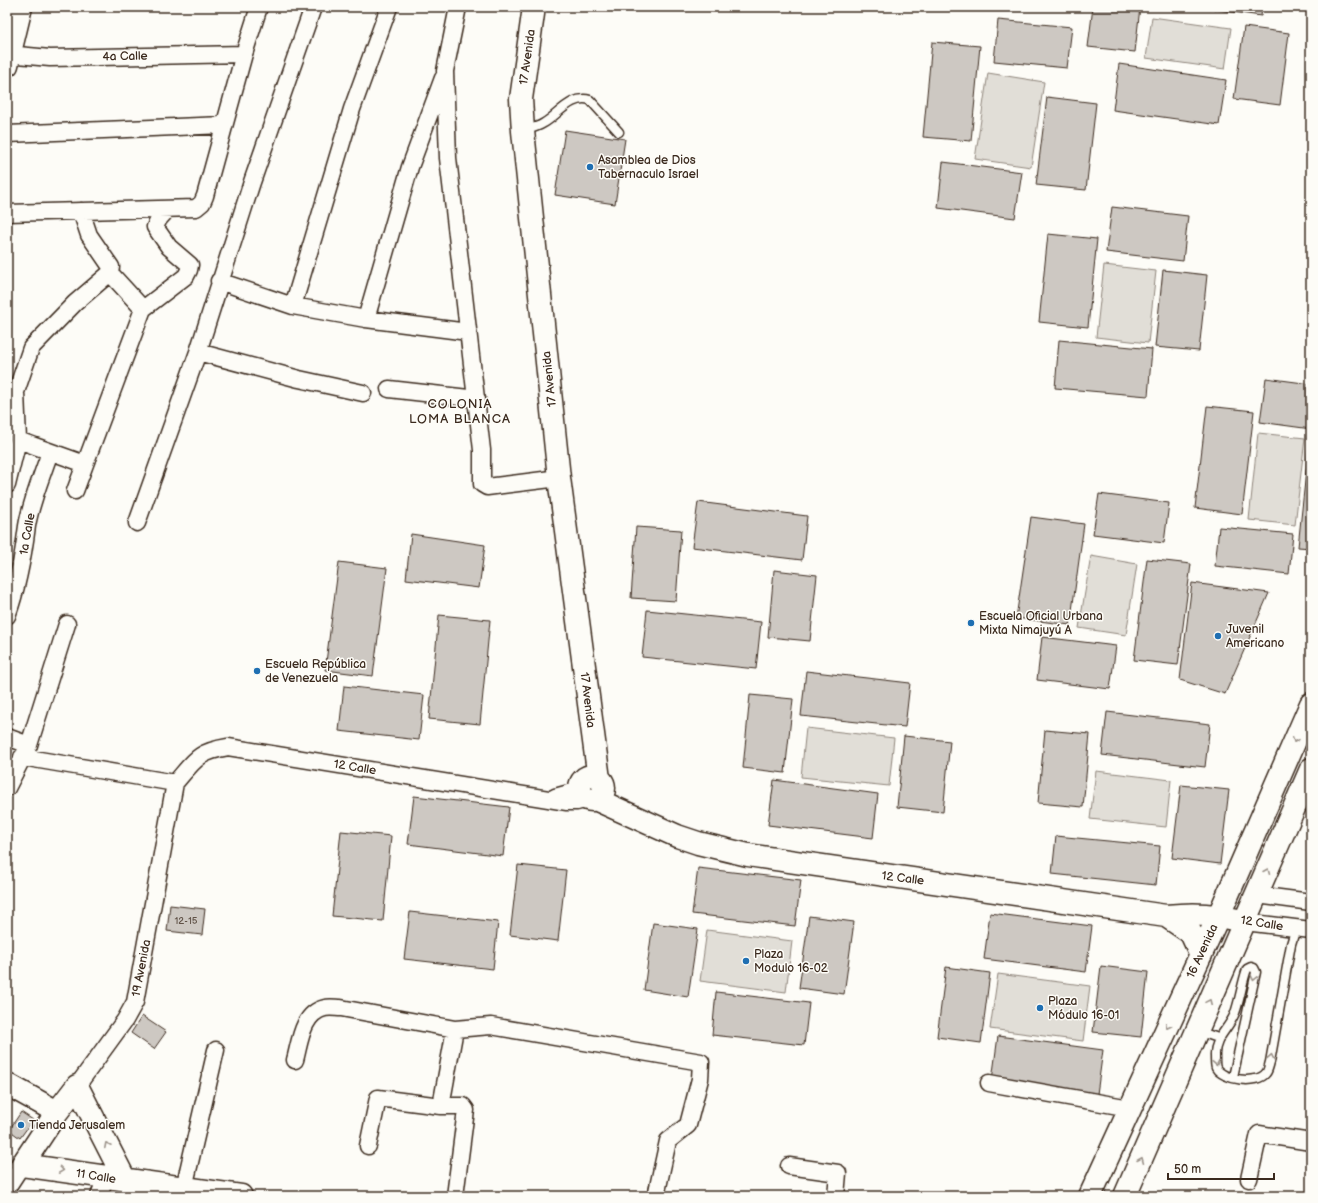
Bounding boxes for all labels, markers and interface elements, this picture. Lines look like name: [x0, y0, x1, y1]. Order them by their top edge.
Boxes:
street label: 17 Avenida: [516, 28, 539, 86]
street label: 4a Calle: [102, 49, 148, 64]
place label: Asamblea de Dios Tabernaculo Israel: [598, 153, 699, 182]
marker: Asamblea de Dios Tabernaculo Israel: [585, 162, 595, 172]
street label: 17 Avenida: [539, 350, 560, 408]
district label: COLONIA LOMA BLANCA: [409, 396, 511, 427]
street label: 1a Calle: [16, 512, 39, 556]
place label: Escuela Oficial Urbana Mixta Nimajuyú A: [979, 609, 1103, 638]
marker: Escuela Oficial Urbana Mixta Nimajuyú A: [966, 618, 976, 628]
place label: Juvenil Americano: [1226, 622, 1284, 651]
marker: Juvenil Americano: [1213, 631, 1223, 641]
place label: Escuela República de Venezuela: [265, 657, 366, 686]
marker: Escuela República de Venezuela: [252, 666, 262, 676]
street label: 17 Avenida: [577, 671, 598, 729]
one-way arrow: [1292, 736, 1300, 743]
street label: 12 Calle: [333, 757, 377, 778]
one-way arrow: [1262, 867, 1270, 875]
street label: 12 Calle: [881, 868, 925, 889]
street label: 12 Calle: [1240, 913, 1284, 934]
house number: 12-15: [174, 915, 198, 927]
street label: 16 Avenida: [1183, 921, 1222, 981]
street label: 19 Avenida: [129, 938, 154, 998]
place label: Plaza Modulo 16-02: [754, 947, 828, 976]
marker: Plaza Modulo 16-02: [741, 956, 751, 966]
one-way arrow: [1250, 974, 1258, 981]
place label: Plaza Módulo 16-01: [1048, 994, 1119, 1023]
one-way arrow: [1204, 999, 1212, 1007]
marker: Plaza Módulo 16-01: [1035, 1003, 1045, 1013]
one-way arrow: [1165, 1022, 1173, 1030]
one-way arrow: [1266, 1053, 1275, 1060]
one-way arrow: [1211, 1059, 1220, 1066]
place label: Tienda Jerusalem: [29, 1118, 125, 1133]
marker: Tienda Jerusalem: [16, 1120, 26, 1130]
one-way arrow: [104, 1142, 112, 1150]
scale bar: [1168, 1155, 1274, 1181]
one-way arrow: [1136, 1157, 1144, 1164]
text: 50 m: [1174, 1162, 1201, 1177]
one-way arrow: [58, 1165, 64, 1174]
street label: 11 Calle: [75, 1166, 117, 1187]

